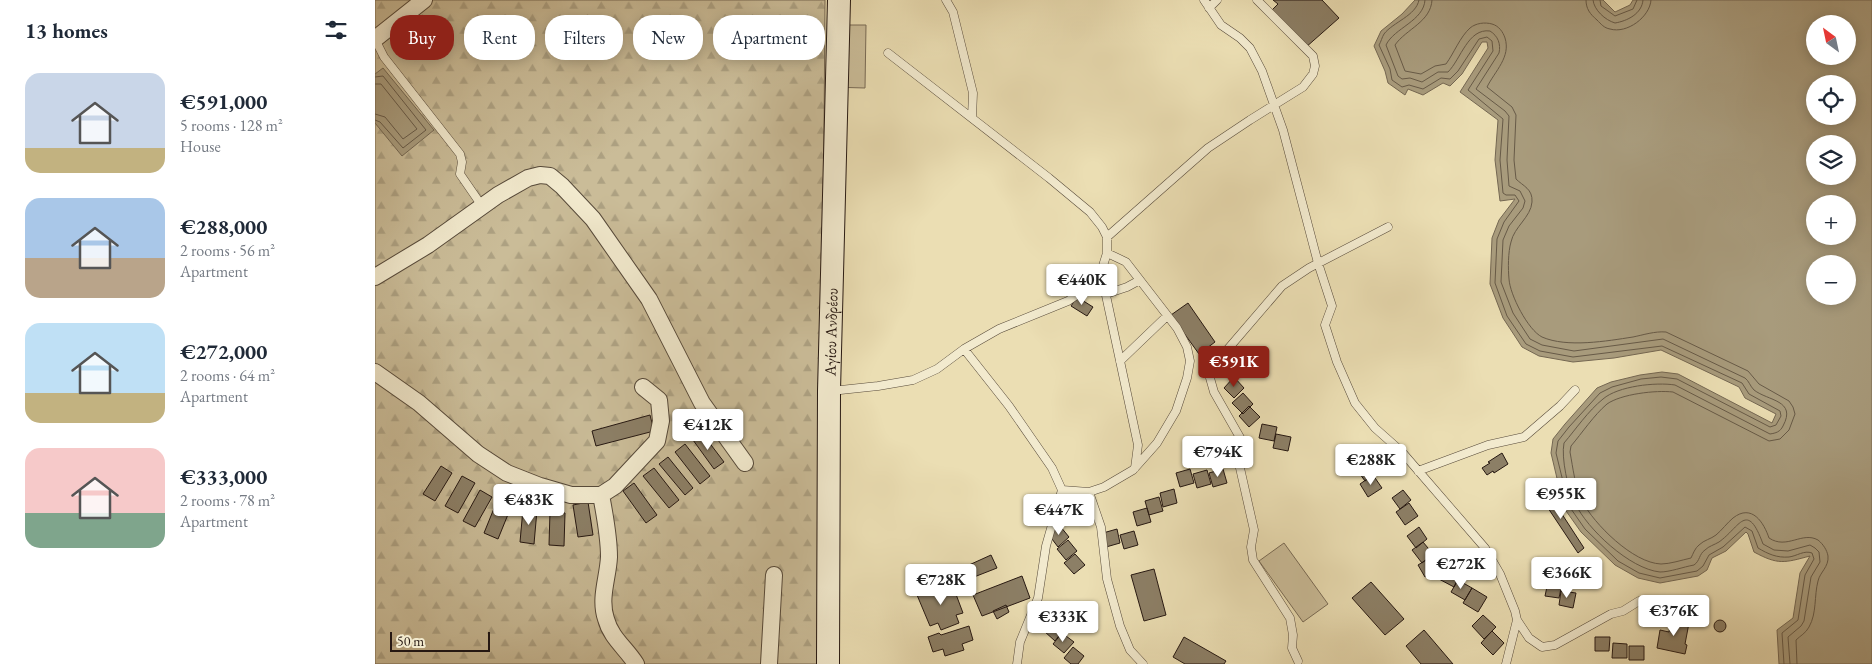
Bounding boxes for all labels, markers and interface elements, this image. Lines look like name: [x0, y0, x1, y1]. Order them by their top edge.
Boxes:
chip: Buy: [390, 15, 454, 60]
chip: Rent: [464, 15, 535, 60]
chip: Filters: [545, 15, 623, 60]
chip: New: [633, 15, 703, 60]
chip: Apartment: [713, 15, 825, 60]
north arrow: [1806, 15, 1856, 65]
map controls: [1806, 15, 1856, 305]
icon: filters: [322, 16, 350, 44]
text: 13 homes: [25, 17, 108, 44]
button: locate: [1806, 75, 1856, 125]
text: €591,000: [180, 88, 267, 115]
icon: home: [65, 93, 125, 153]
text: 5 rooms · 128 m²: [180, 115, 283, 136]
button: layers: [1806, 135, 1856, 185]
text: House: [180, 136, 221, 157]
button: +: [1806, 195, 1856, 245]
text: €288,000: [180, 213, 267, 240]
icon: home: [65, 218, 125, 278]
text: 2 rooms · 56 m²: [180, 240, 275, 261]
button: −: [1806, 255, 1856, 305]
text: Apartment: [180, 261, 248, 282]
pin: €440K: [1047, 264, 1117, 306]
text: €440K: [1057, 269, 1107, 290]
street label: Αγίου Ανδρέου: [819, 288, 842, 377]
text: €272,000: [180, 338, 267, 365]
icon: home: [65, 343, 125, 403]
pin: €591K: [1199, 346, 1269, 388]
text: €591K: [1209, 351, 1259, 372]
text: 2 rooms · 64 m²: [180, 365, 275, 386]
text: Apartment: [180, 386, 248, 407]
pin: €412K: [673, 408, 743, 451]
text: €412K: [683, 414, 733, 435]
pin: €794K: [1183, 436, 1253, 478]
text: €794K: [1193, 441, 1243, 462]
pin: €288K: [1336, 444, 1406, 486]
text: €288K: [1346, 449, 1396, 470]
text: €333,000: [180, 463, 267, 490]
icon: home: [65, 468, 125, 528]
pin: €955K: [1526, 478, 1596, 520]
text: €955K: [1536, 483, 1586, 504]
pin: €483K: [494, 484, 564, 526]
text: €483K: [504, 489, 554, 510]
text: 2 rooms · 78 m²: [180, 490, 275, 511]
pin: €447K: [1024, 494, 1094, 536]
text: €447K: [1034, 499, 1084, 520]
text: Apartment: [180, 511, 248, 532]
pin: €272K: [1426, 548, 1496, 590]
text: €272K: [1436, 553, 1486, 574]
pin: €366K: [1532, 556, 1602, 599]
text: €366K: [1542, 562, 1592, 583]
pin: €728K: [906, 564, 976, 606]
text: €728K: [916, 569, 966, 590]
pin: €376K: [1639, 594, 1709, 637]
pin: €333K: [1028, 600, 1098, 643]
text: €376K: [1649, 600, 1699, 621]
text: €333K: [1038, 606, 1088, 627]
scale bar: [390, 629, 490, 652]
text: 50 m: [397, 632, 424, 650]

